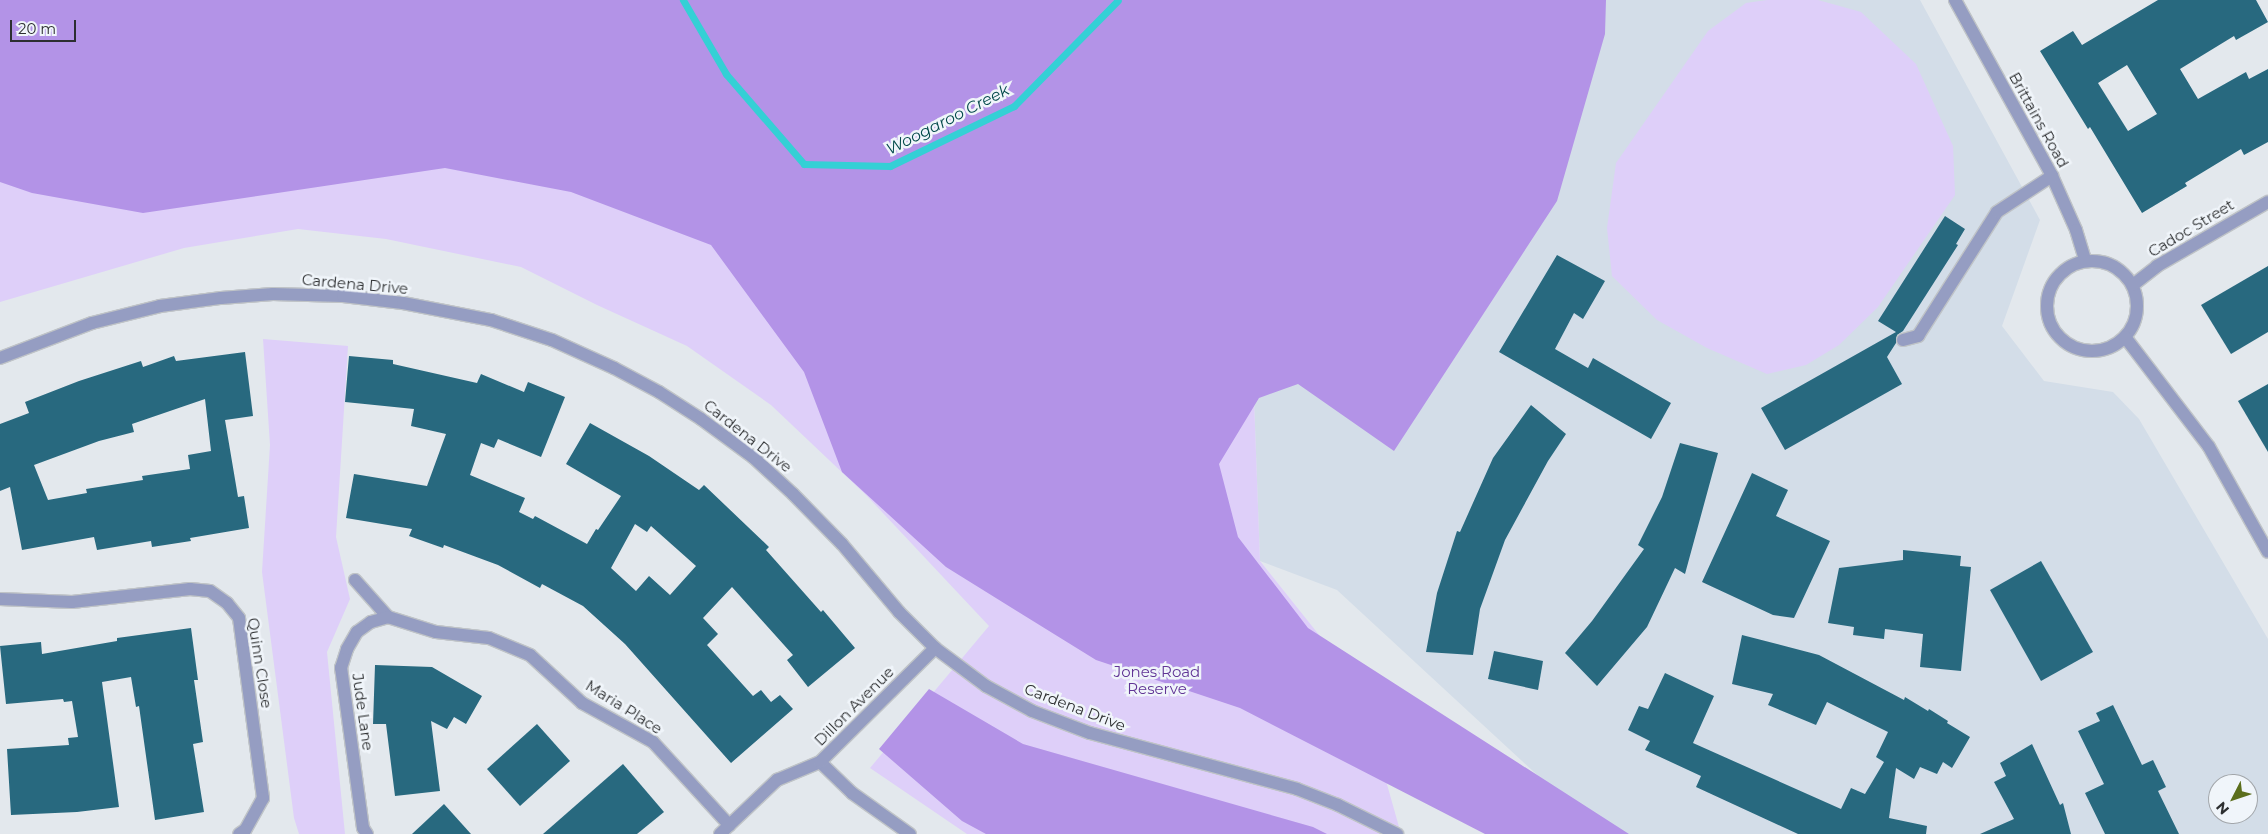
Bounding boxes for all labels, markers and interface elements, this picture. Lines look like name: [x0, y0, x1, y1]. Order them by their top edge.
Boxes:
scale bar: [12, 10, 79, 42]
text: 20 m: [18, 19, 56, 38]
street label: Brittains Road: [2005, 69, 2073, 171]
water label: Woogaroo Creek: [883, 81, 1013, 159]
street label: Cadoc Street: [2145, 195, 2237, 261]
street label: Cardena Drive: [301, 270, 409, 298]
street label: Cardena Drive: [700, 396, 796, 476]
street label: Quinn Close: [244, 616, 276, 710]
park label: Jones Road Reserve: [1114, 662, 1200, 697]
street label: Dillon Avenue: [811, 663, 897, 749]
street label: Jude Lane: [349, 672, 377, 752]
street label: Maria Place: [582, 676, 666, 738]
street label: Cardena Drive: [1022, 679, 1128, 735]
north arrow: [2208, 774, 2258, 824]
text: N: [2212, 798, 2233, 818]

